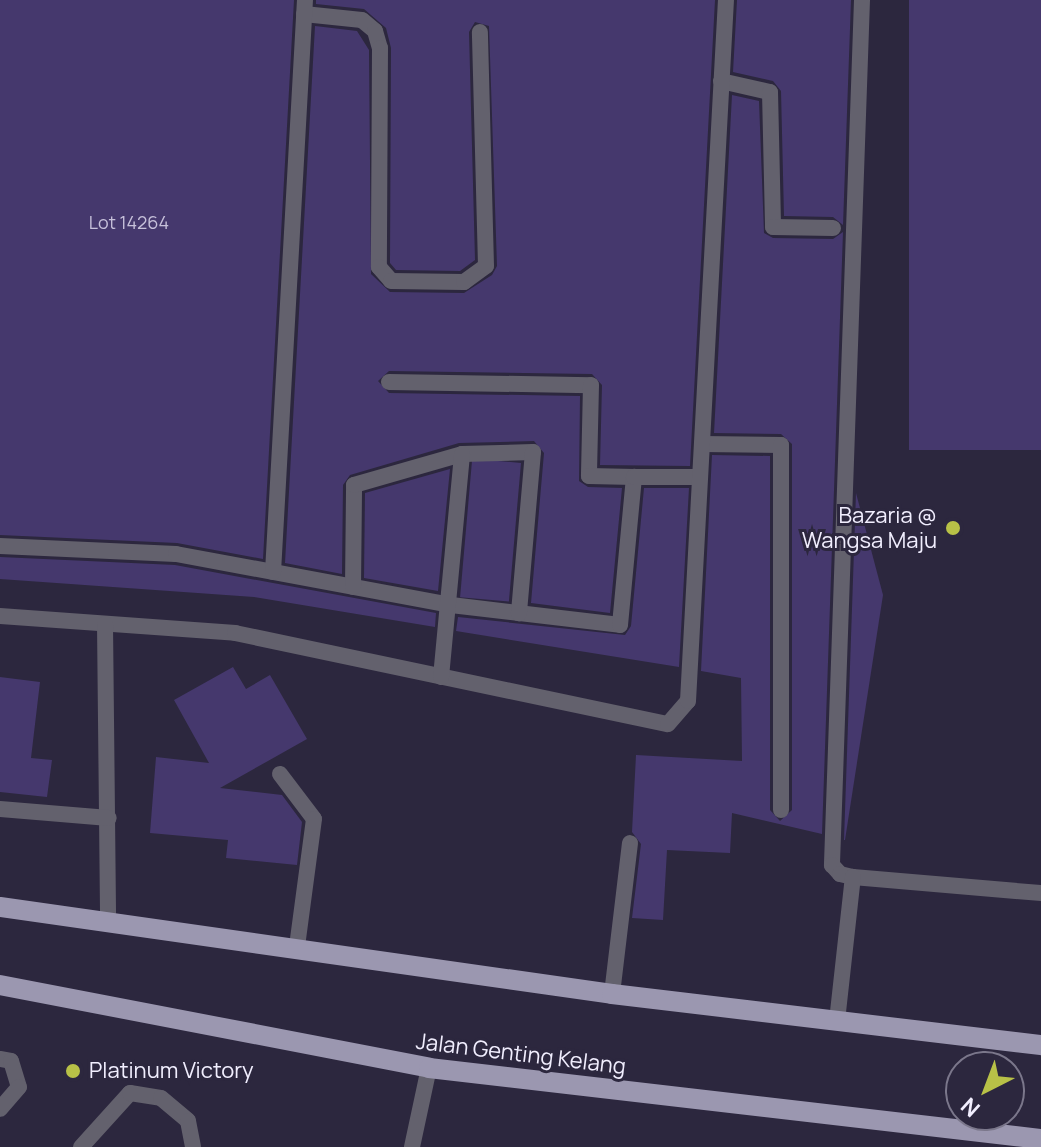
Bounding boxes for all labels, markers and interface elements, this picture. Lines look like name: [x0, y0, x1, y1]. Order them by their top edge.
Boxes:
house number: Lot 14264: [89, 211, 169, 233]
place label: Bazaria @ Wangsa Maju: [802, 502, 937, 554]
marker: Bazaria @ Wangsa Maju: [944, 519, 962, 537]
street label: Jalan Genting Kelang: [415, 1028, 627, 1080]
north arrow: [945, 1051, 1025, 1131]
place label: Platinum Victory: [89, 1058, 254, 1084]
marker: Platinum Victory: [64, 1062, 82, 1080]
text: N: [954, 1091, 986, 1124]

